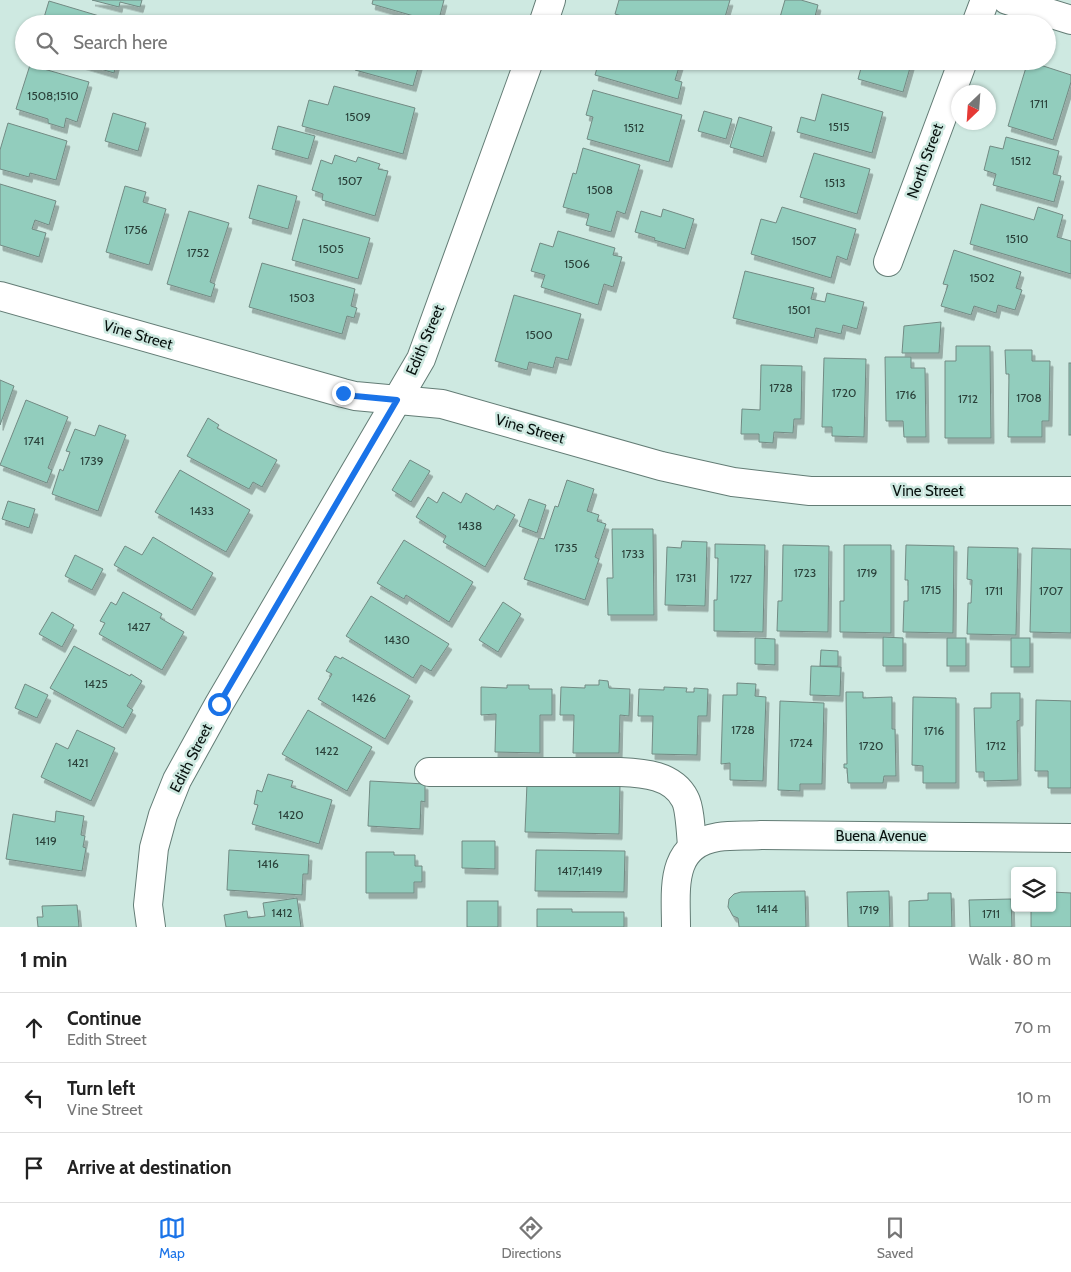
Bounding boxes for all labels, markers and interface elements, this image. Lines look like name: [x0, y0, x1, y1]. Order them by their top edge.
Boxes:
search box: [15, 15, 1056, 70]
icon: search: [33, 29, 61, 57]
text: Search here: [73, 31, 167, 54]
north arrow: [951, 85, 996, 130]
house number: 1508;1510: [27, 88, 79, 103]
house number: 1711: [1030, 96, 1048, 111]
house number: 1509: [345, 109, 371, 124]
house number: 1515: [829, 119, 849, 134]
house number: 1512: [624, 120, 644, 135]
street label: North Street: [903, 121, 947, 201]
house number: 1512: [1011, 153, 1031, 168]
house number: 1507: [338, 173, 362, 188]
house number: 1513: [825, 175, 845, 190]
house number: 1508: [587, 182, 613, 197]
house number: 1756: [124, 222, 148, 237]
house number: 1510: [1006, 231, 1028, 246]
house number: 1507: [792, 233, 816, 248]
house number: 1505: [318, 241, 344, 256]
house number: 1752: [187, 245, 209, 260]
house number: 1506: [564, 256, 590, 271]
house number: 1502: [969, 270, 995, 285]
house number: 1503: [289, 290, 315, 305]
street label: Edith Street: [402, 302, 448, 378]
house number: 1501: [788, 302, 810, 317]
street label: Vine Street: [101, 317, 175, 353]
house number: 1500: [525, 327, 553, 342]
house number: 1728: [769, 380, 793, 395]
route end: [332, 382, 355, 405]
house number: 1720: [832, 385, 856, 400]
house number: 1716: [896, 387, 917, 402]
house number: 1708: [1016, 390, 1042, 405]
house number: 1712: [958, 391, 978, 406]
street label: Vine Street: [493, 411, 567, 447]
house number: 1741: [24, 433, 44, 448]
house number: 1739: [80, 453, 104, 468]
street label: Vine Street: [893, 482, 963, 500]
house number: 1433: [190, 503, 214, 518]
house number: 1438: [458, 518, 482, 533]
house number: 1735: [555, 540, 577, 555]
house number: 1733: [622, 546, 644, 561]
house number: 1723: [794, 565, 816, 580]
house number: 1719: [857, 565, 878, 580]
house number: 1731: [676, 570, 696, 585]
house number: 1727: [730, 571, 752, 586]
house number: 1715: [921, 582, 941, 597]
house number: 1711: [985, 583, 1003, 598]
house number: 1707: [1039, 583, 1063, 598]
house number: 1427: [127, 619, 151, 634]
house number: 1430: [384, 632, 410, 647]
house number: 1425: [84, 676, 108, 691]
house number: 1426: [352, 690, 376, 705]
route start: [208, 693, 231, 716]
street label: Edith Street: [166, 721, 216, 795]
house number: 1728: [731, 722, 755, 737]
house number: 1716: [924, 723, 945, 738]
house number: 1724: [789, 735, 813, 750]
house number: 1720: [859, 738, 883, 753]
house number: 1712: [986, 738, 1006, 753]
house number: 1422: [315, 743, 339, 758]
house number: 1421: [67, 755, 89, 770]
house number: 1420: [278, 807, 304, 822]
street label: Buena Avenue: [836, 827, 927, 845]
house number: 1419: [35, 833, 57, 848]
house number: 1416: [257, 856, 279, 871]
house number: 1417;1419: [558, 863, 603, 878]
map controls: [1011, 867, 1056, 912]
button: layers: [1011, 867, 1056, 912]
house number: 1414: [756, 901, 778, 916]
house number: 1719: [859, 902, 880, 917]
house number: 1412: [271, 905, 293, 920]
house number: 1711: [982, 906, 1000, 921]
text: 1 min: [20, 947, 67, 972]
text: Walk · 80 m: [968, 950, 1051, 969]
text: Continue: [67, 1007, 141, 1030]
icon: ahead: [20, 1014, 48, 1042]
text: 70 m: [1014, 1018, 1051, 1037]
text: Edith Street: [67, 1030, 147, 1049]
text: Turn left: [67, 1077, 135, 1100]
icon: left: [20, 1084, 48, 1112]
text: 10 m: [1017, 1088, 1051, 1107]
text: Vine Street: [67, 1100, 143, 1119]
icon: arrive: [20, 1154, 48, 1182]
text: Arrive at destination: [67, 1156, 231, 1179]
tab: Map: [158, 1214, 186, 1262]
tab: Directions: [501, 1214, 561, 1262]
tab: Saved: [877, 1214, 913, 1262]

